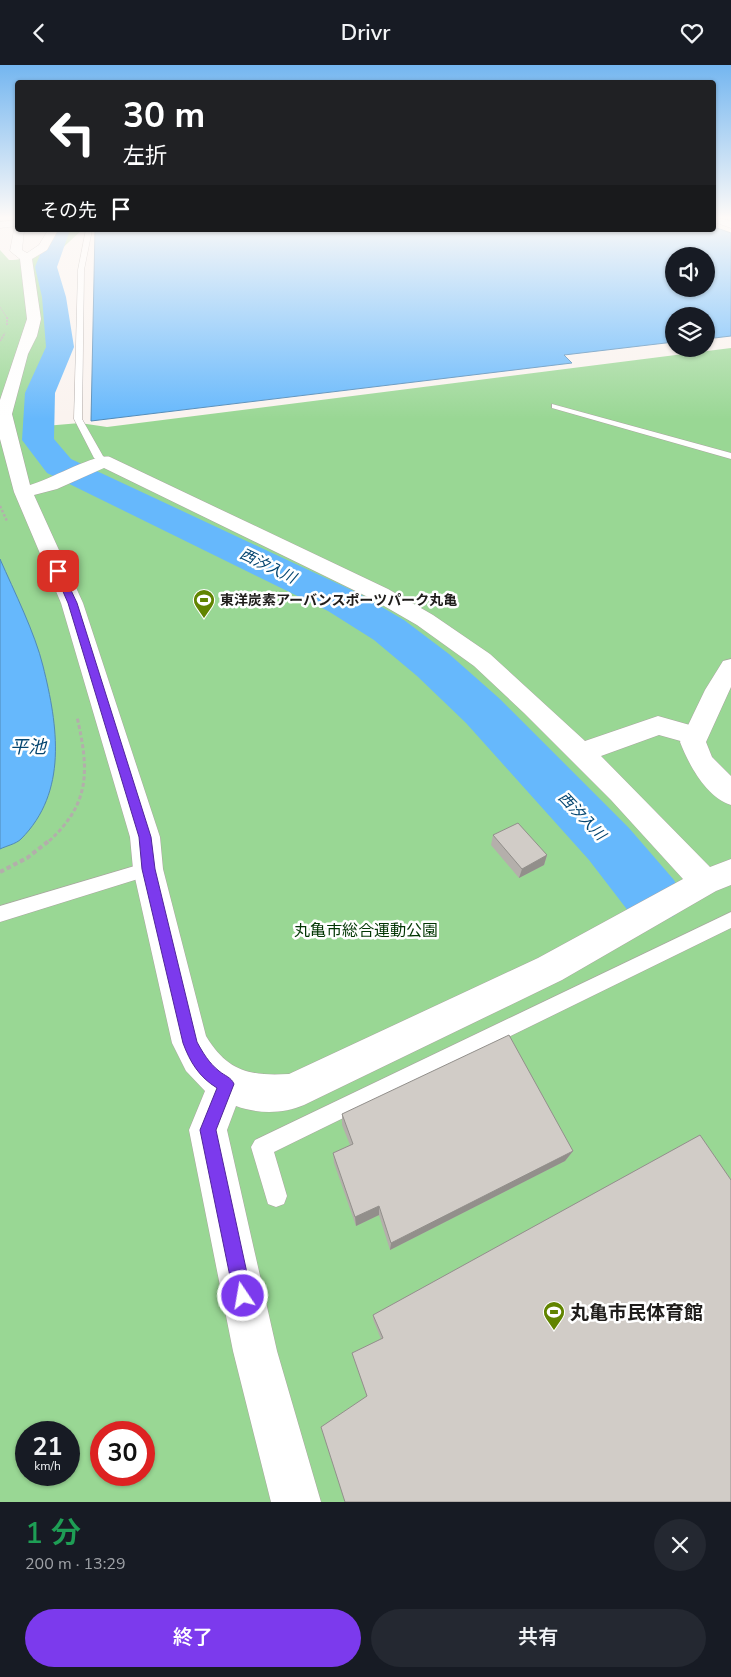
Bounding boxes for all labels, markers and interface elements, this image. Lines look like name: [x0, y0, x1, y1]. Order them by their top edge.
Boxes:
text: Drivr: [341, 18, 390, 48]
icon: back: [25, 19, 53, 47]
icon: heart: [678, 19, 706, 47]
text: 30 m: [123, 92, 205, 139]
icon: left: [40, 100, 105, 165]
text: 左折: [123, 141, 167, 171]
icon: arrive: [107, 195, 135, 223]
text: その先: [40, 198, 97, 224]
map controls: [665, 247, 715, 357]
button: sound: [665, 247, 715, 297]
button: layers: [665, 307, 715, 357]
water label: 西汐入川: [237, 544, 301, 589]
pin: [37, 550, 79, 592]
icon: arrive: [44, 557, 72, 585]
sports icon: 東洋炭素アーバンスポーツパーク丸亀: [192, 588, 216, 619]
place label: 東洋炭素アーバンスポーツパーク丸亀: [220, 591, 457, 610]
water label: 平池: [10, 735, 48, 759]
water label: 西汐入川: [554, 787, 611, 846]
park label: 丸亀市総合運動公園: [294, 920, 438, 942]
position arrow: [216, 1269, 268, 1321]
sports icon: 丸亀市民体育館: [542, 1300, 566, 1331]
place label: 丸亀市民体育館: [570, 1300, 703, 1326]
speed limit sign: 30: [90, 1421, 155, 1486]
text: 21: [32, 1430, 63, 1464]
text: km/h: [34, 1458, 61, 1474]
text: 1 分: [25, 1513, 81, 1554]
button: close: [654, 1519, 706, 1571]
text: 200 m · 13:29: [25, 1553, 126, 1575]
button: 終了: [25, 1609, 361, 1667]
button: 共有: [371, 1609, 706, 1667]

